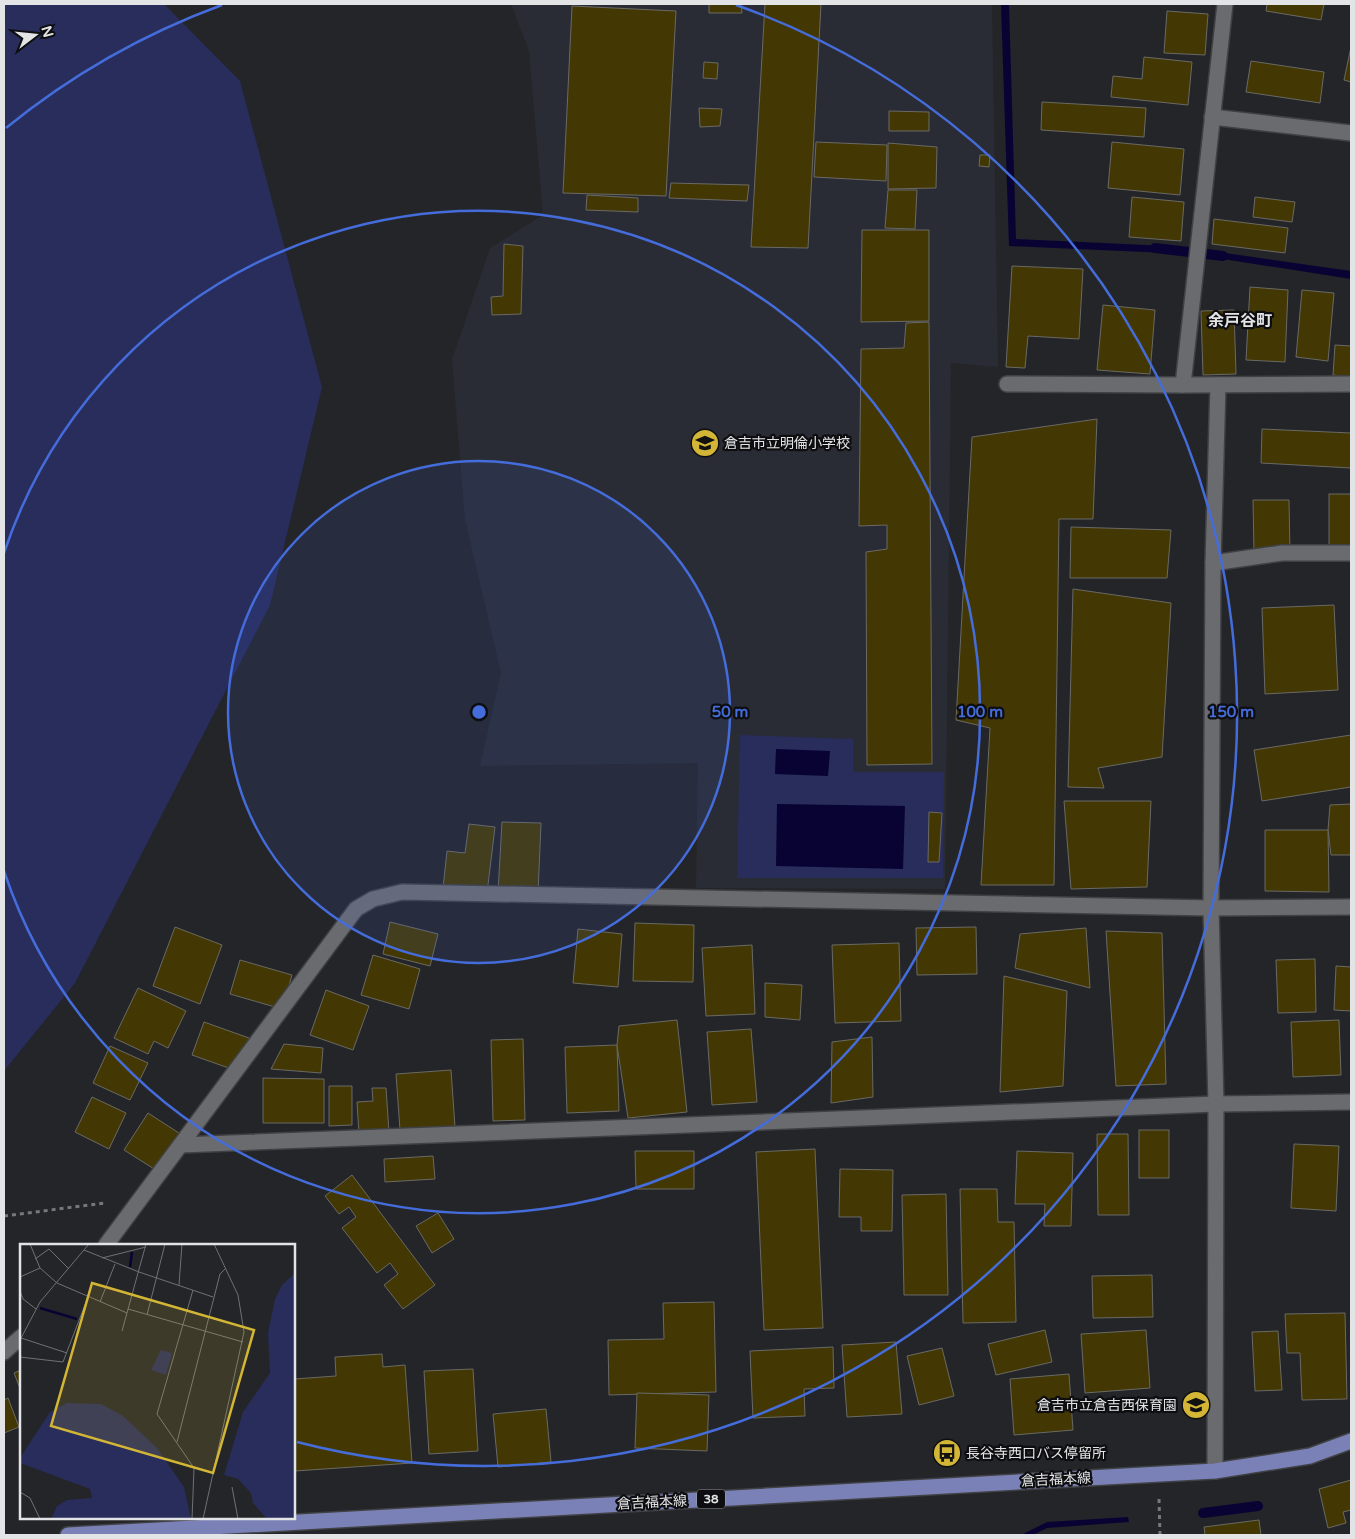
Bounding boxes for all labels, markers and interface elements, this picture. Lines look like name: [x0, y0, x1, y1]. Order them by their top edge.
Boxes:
north arrow: [10, 10, 60, 60]
text: N: [37, 24, 57, 39]
district label: 余戸谷町: [1208, 311, 1272, 331]
school or university icon: 倉吉市立明倫小学校: [690, 428, 720, 458]
place label: 倉吉市立明倫小学校: [724, 435, 850, 452]
centre of rings: [470, 703, 488, 721]
text: 50 m: [712, 703, 748, 721]
text: 100 m: [957, 703, 1003, 721]
text: 150 m: [1208, 703, 1254, 721]
inset map: [20, 1244, 295, 1519]
school or university icon: 倉吉市立倉吉西保育園: [1181, 1390, 1211, 1420]
place label: 倉吉市立倉吉西保育園: [1037, 1397, 1177, 1414]
bus stop icon: 長谷寺西口バス停留所: [932, 1438, 962, 1468]
place label: 長谷寺西口バス停留所: [966, 1445, 1106, 1462]
street label: 倉吉福本線: [1021, 1469, 1091, 1490]
road number: 38: [697, 1490, 725, 1508]
street label: 倉吉福本線: [617, 1492, 687, 1513]

